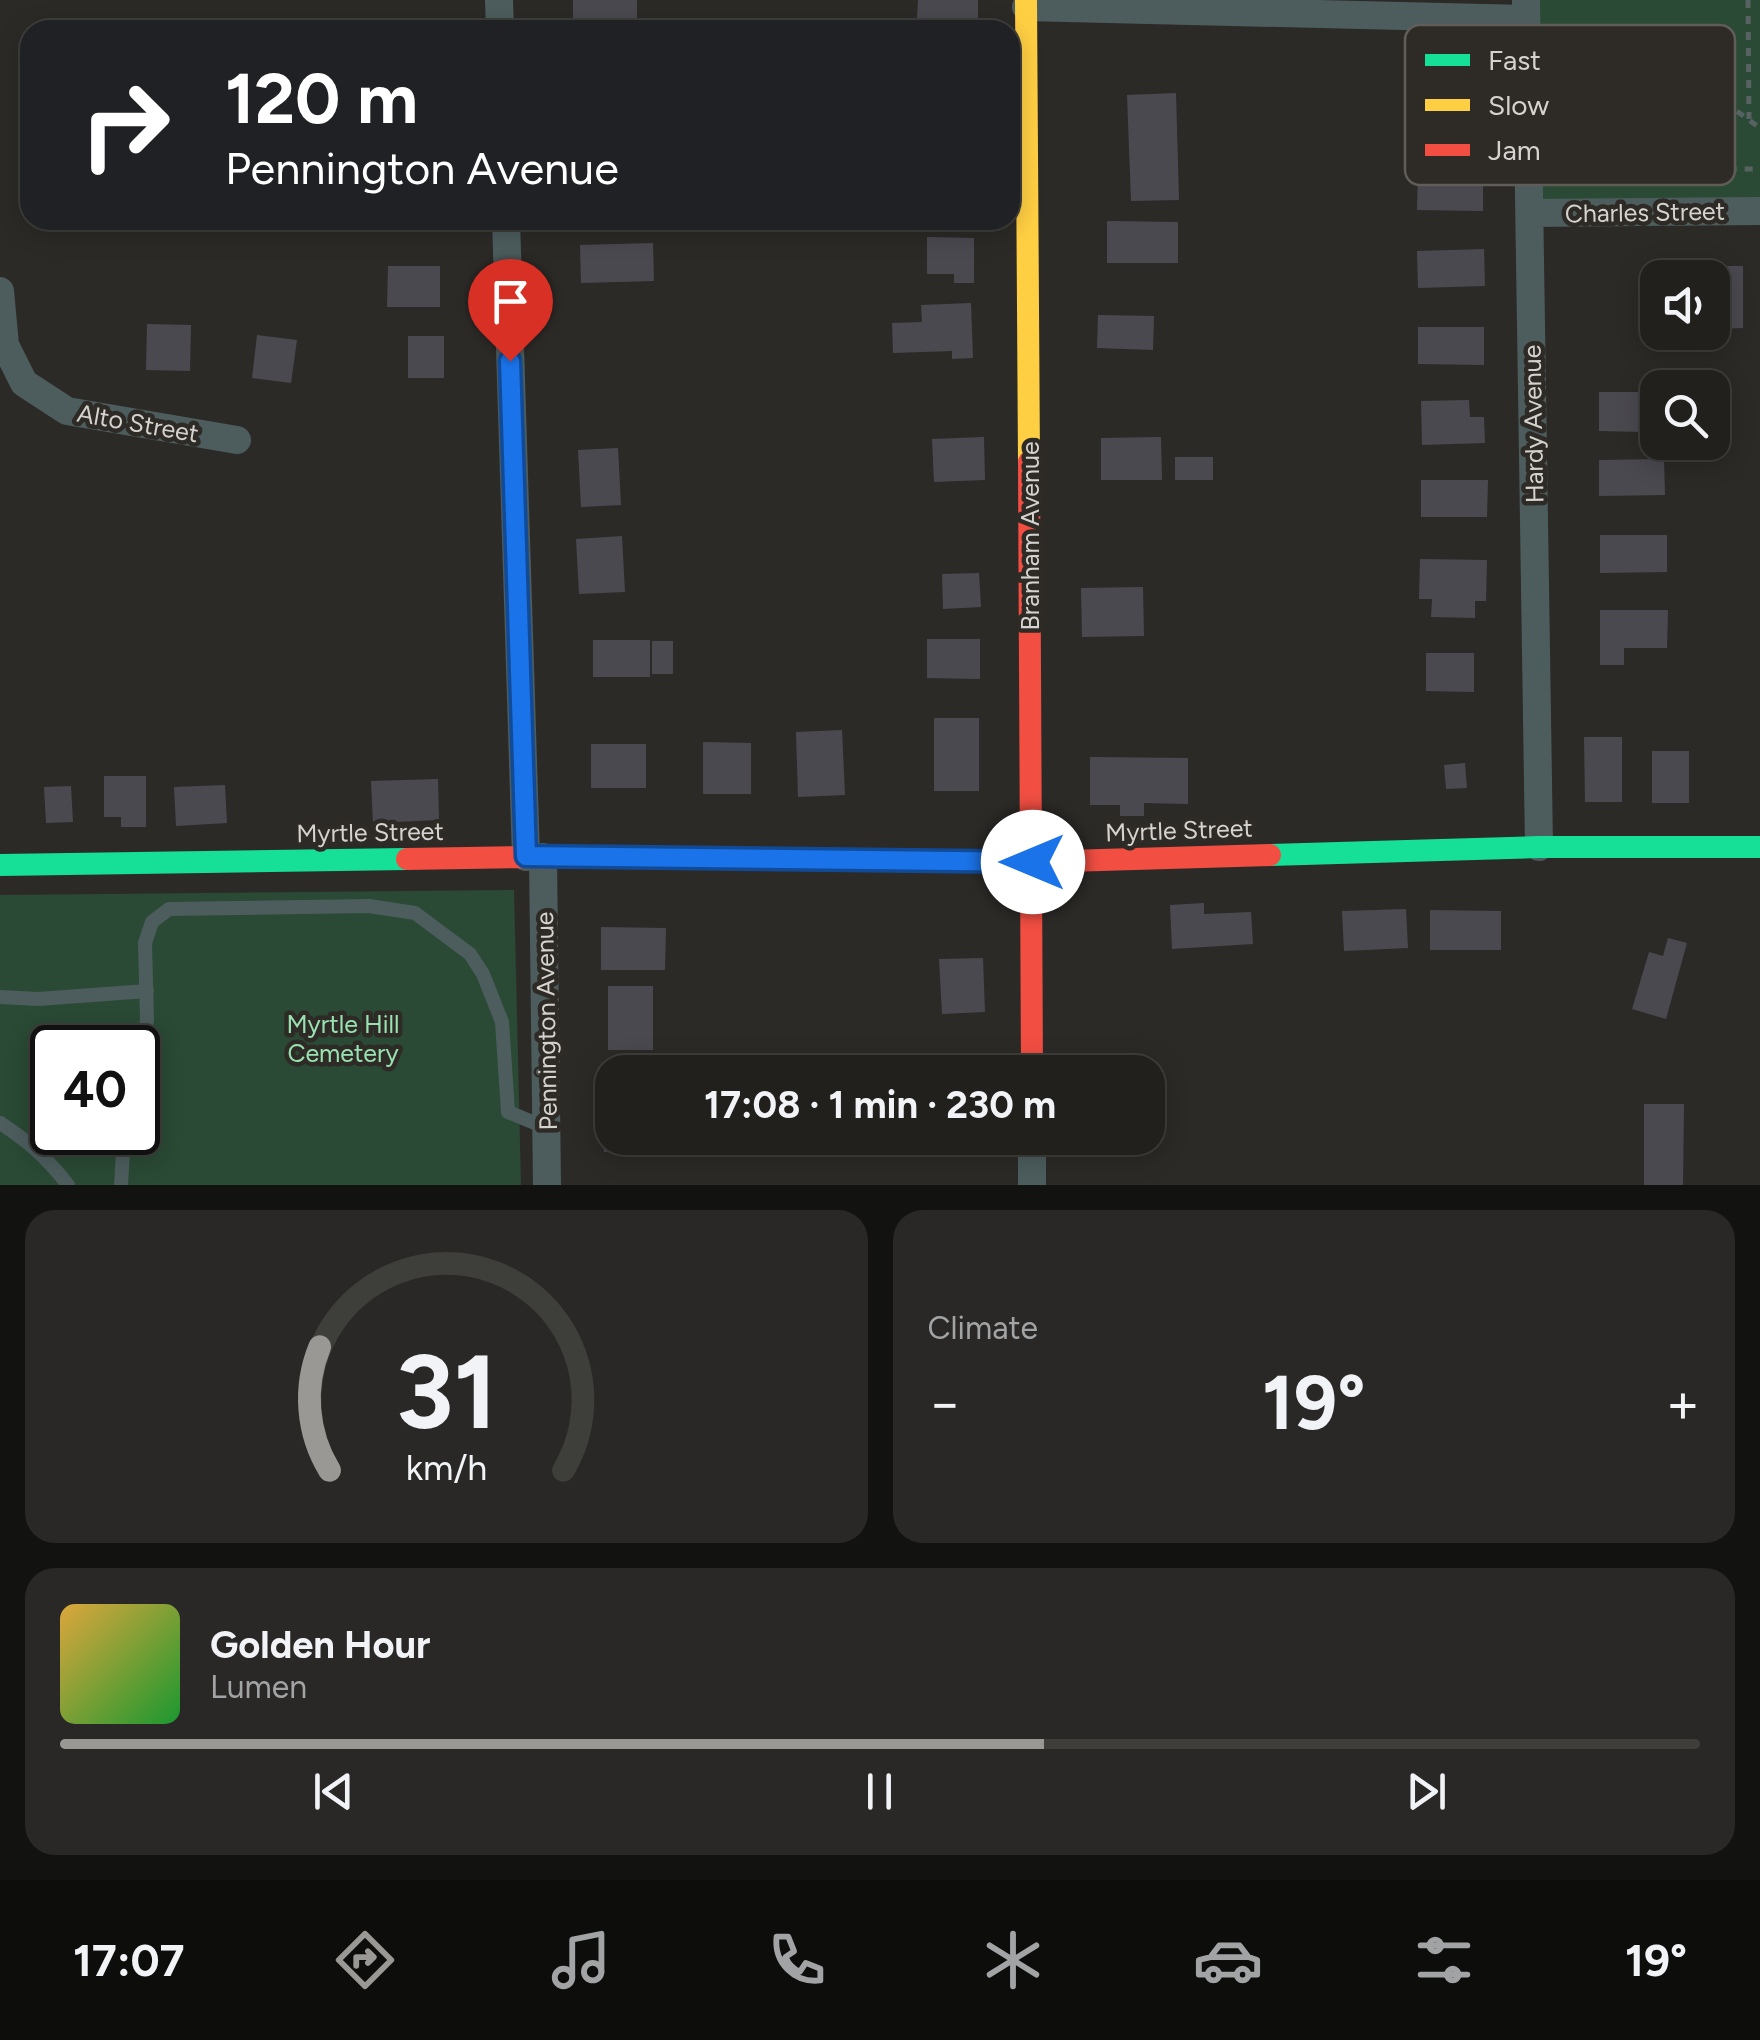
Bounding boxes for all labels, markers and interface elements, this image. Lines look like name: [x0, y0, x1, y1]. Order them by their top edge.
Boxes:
legend: [1405, 25, 1735, 185]
text: Fast: [1488, 43, 1541, 77]
text: 120 m: [225, 56, 418, 141]
icon: right: [60, 60, 190, 190]
text: Slow: [1488, 88, 1549, 122]
text: Jam: [1488, 133, 1541, 167]
text: Pennington Avenue: [225, 141, 619, 195]
street label: Charles Street: [1565, 196, 1725, 228]
pin: [468, 259, 553, 362]
map controls: [1640, 260, 1730, 460]
button: sound: [1640, 260, 1730, 350]
icon: arrive: [483, 274, 538, 329]
street label: Hardy Avenue: [1517, 345, 1549, 503]
button: search: [1640, 370, 1730, 460]
street label: Alto Street: [75, 398, 201, 448]
street label: Branham Avenue: [1015, 441, 1045, 631]
position arrow: [981, 810, 1085, 914]
street label: Myrtle Street: [1105, 812, 1253, 848]
street label: Myrtle Street: [296, 816, 444, 848]
street label: Pennington Avenue: [529, 911, 563, 1131]
park label: Myrtle Hill Cemetery: [286, 1009, 400, 1068]
speed limit sign: 40: [30, 1025, 160, 1155]
text: 17:08 · 1 min · 230 m: [704, 1082, 1056, 1128]
text: Climate: [928, 1309, 1038, 1347]
text: 31: [395, 1329, 497, 1454]
text: 19°: [1262, 1358, 1366, 1448]
text: −: [928, 1370, 962, 1436]
text: +: [1666, 1370, 1700, 1436]
text: km/h: [405, 1446, 487, 1489]
text: Golden Hour: [210, 1622, 431, 1668]
text: Lumen: [210, 1668, 307, 1706]
icon: previous: [306, 1764, 361, 1819]
icon: pause: [852, 1764, 907, 1819]
icon: next: [1399, 1764, 1454, 1819]
icon: directions: [330, 1925, 400, 1995]
icon: music: [546, 1925, 616, 1995]
icon: phone: [762, 1925, 832, 1995]
icon: climate: [978, 1925, 1048, 1995]
icon: car: [1193, 1925, 1263, 1995]
icon: filters: [1409, 1925, 1479, 1995]
text: 17:07: [73, 1933, 185, 1987]
text: 19°: [1625, 1933, 1687, 1987]

